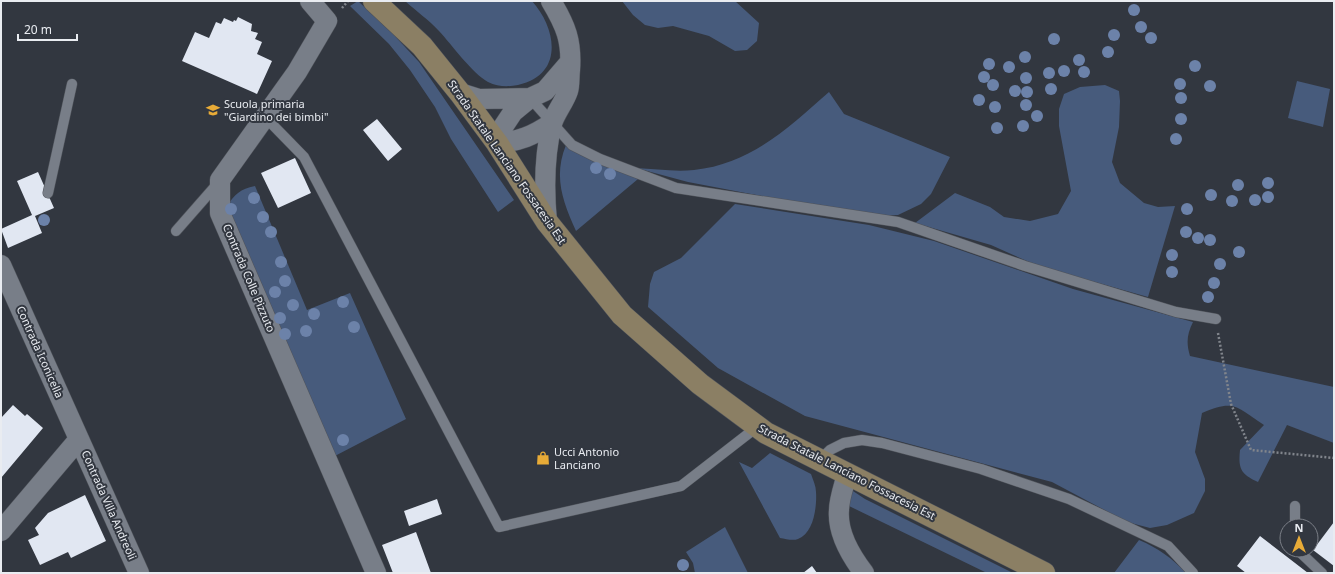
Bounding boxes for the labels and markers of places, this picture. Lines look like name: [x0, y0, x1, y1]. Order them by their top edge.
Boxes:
place label: Scuola primaria "Giardino dei bimbi": [224, 96, 328, 124]
school or university icon: Scuola primaria "Giardino dei bimbi": [205, 102, 221, 118]
place label: Ucci Antonio Lanciano: [554, 444, 619, 472]
shop icon: Ucci Antonio Lanciano: [535, 450, 551, 466]

